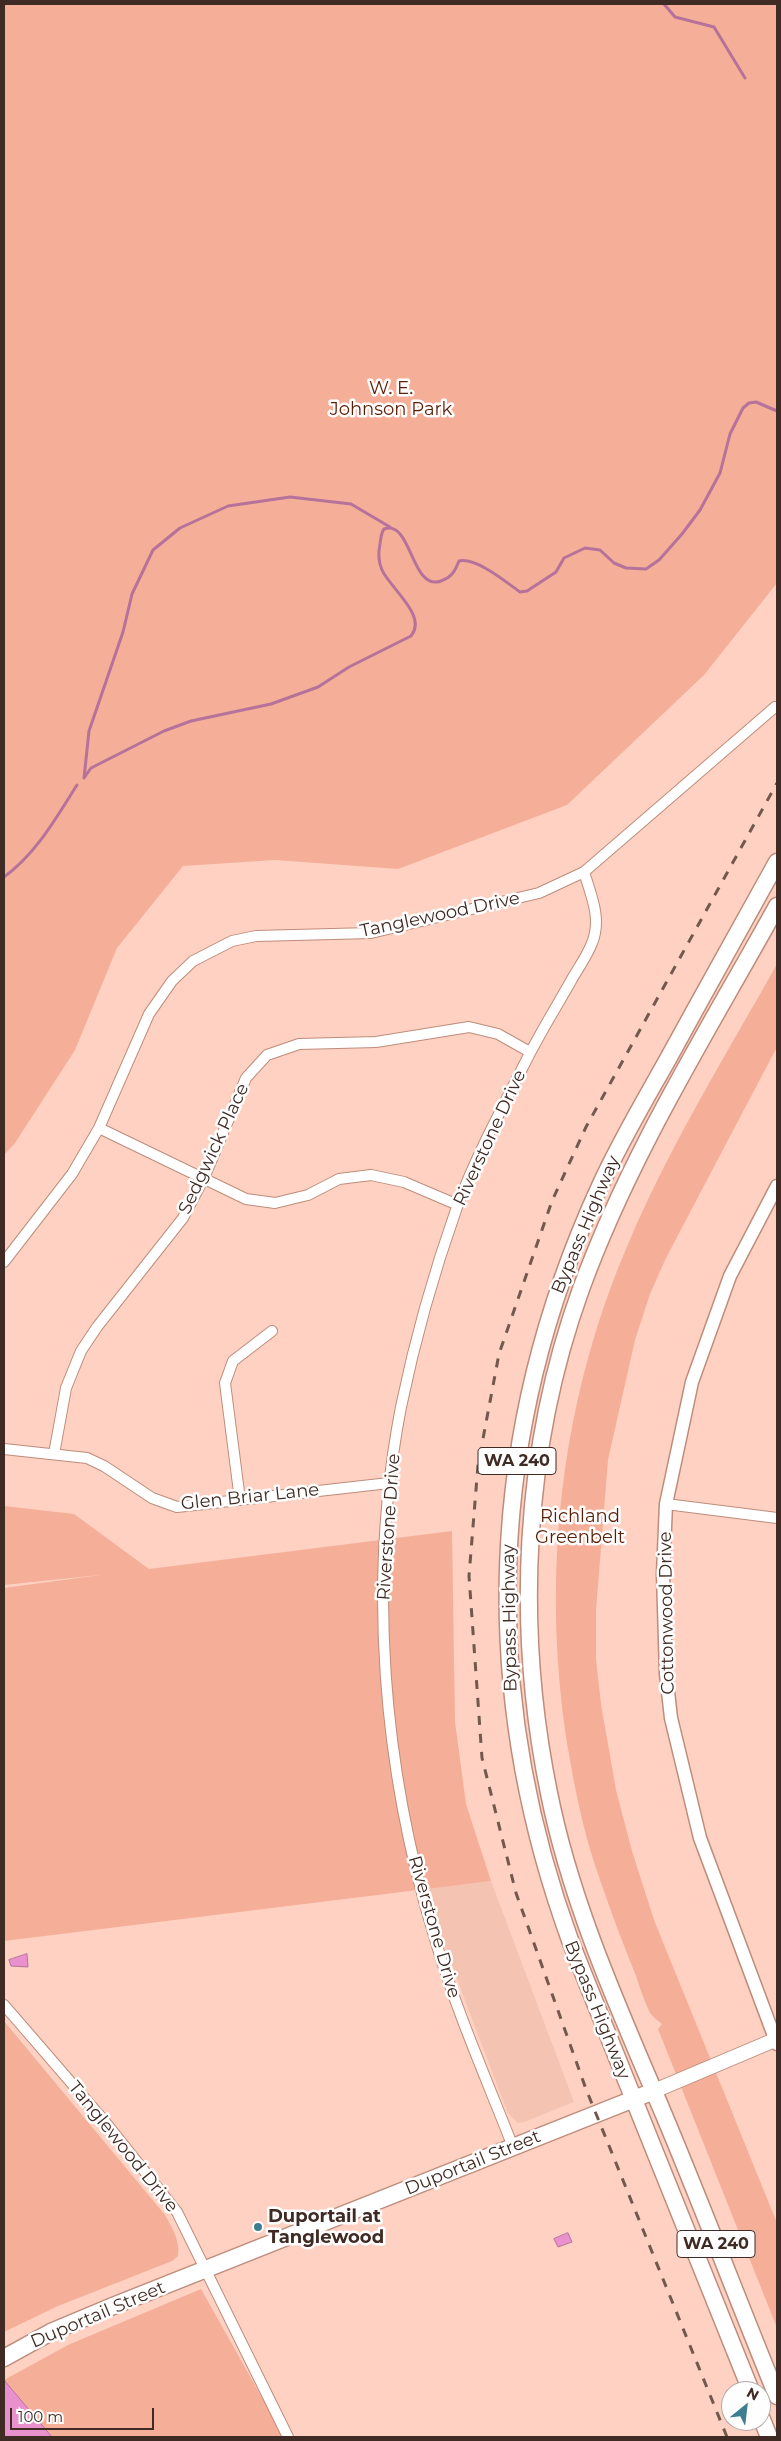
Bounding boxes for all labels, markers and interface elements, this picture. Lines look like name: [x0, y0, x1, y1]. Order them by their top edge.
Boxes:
park label: W. E. Johnson Park: [330, 378, 452, 420]
street label: Tanglewood Drive: [358, 888, 522, 942]
street label: Riverstone Drive: [449, 1067, 531, 1209]
street label: Sedgwick Place: [174, 1080, 254, 1218]
street label: Bypass Highway: [547, 1153, 625, 1297]
road number: WA 240: [478, 1448, 556, 1474]
street label: Riverstone Drive: [373, 1453, 405, 1601]
street label: Glen Briar Lane: [180, 1479, 320, 1515]
park label: Richland Greenbelt: [535, 1506, 625, 1548]
street label: Cottonwood Drive: [655, 1531, 679, 1695]
street label: Bypass Highway: [498, 1544, 522, 1692]
street label: Riverstone Drive: [403, 1853, 465, 2001]
street label: Bypass Highway: [559, 1937, 635, 2083]
street label: Tanglewood Drive: [63, 2077, 183, 2217]
street label: Duportail Street: [402, 2126, 544, 2200]
place label: Duportail at Tanglewood: [268, 2206, 384, 2248]
marker: Duportail at Tanglewood: [252, 2221, 264, 2233]
road number: WA 240: [677, 2230, 755, 2258]
street label: Duportail Street: [27, 2277, 169, 2353]
north arrow: [721, 2381, 771, 2431]
text: N: [743, 2383, 762, 2404]
scale bar: [12, 2398, 156, 2430]
text: 100 m: [18, 2407, 63, 2426]

